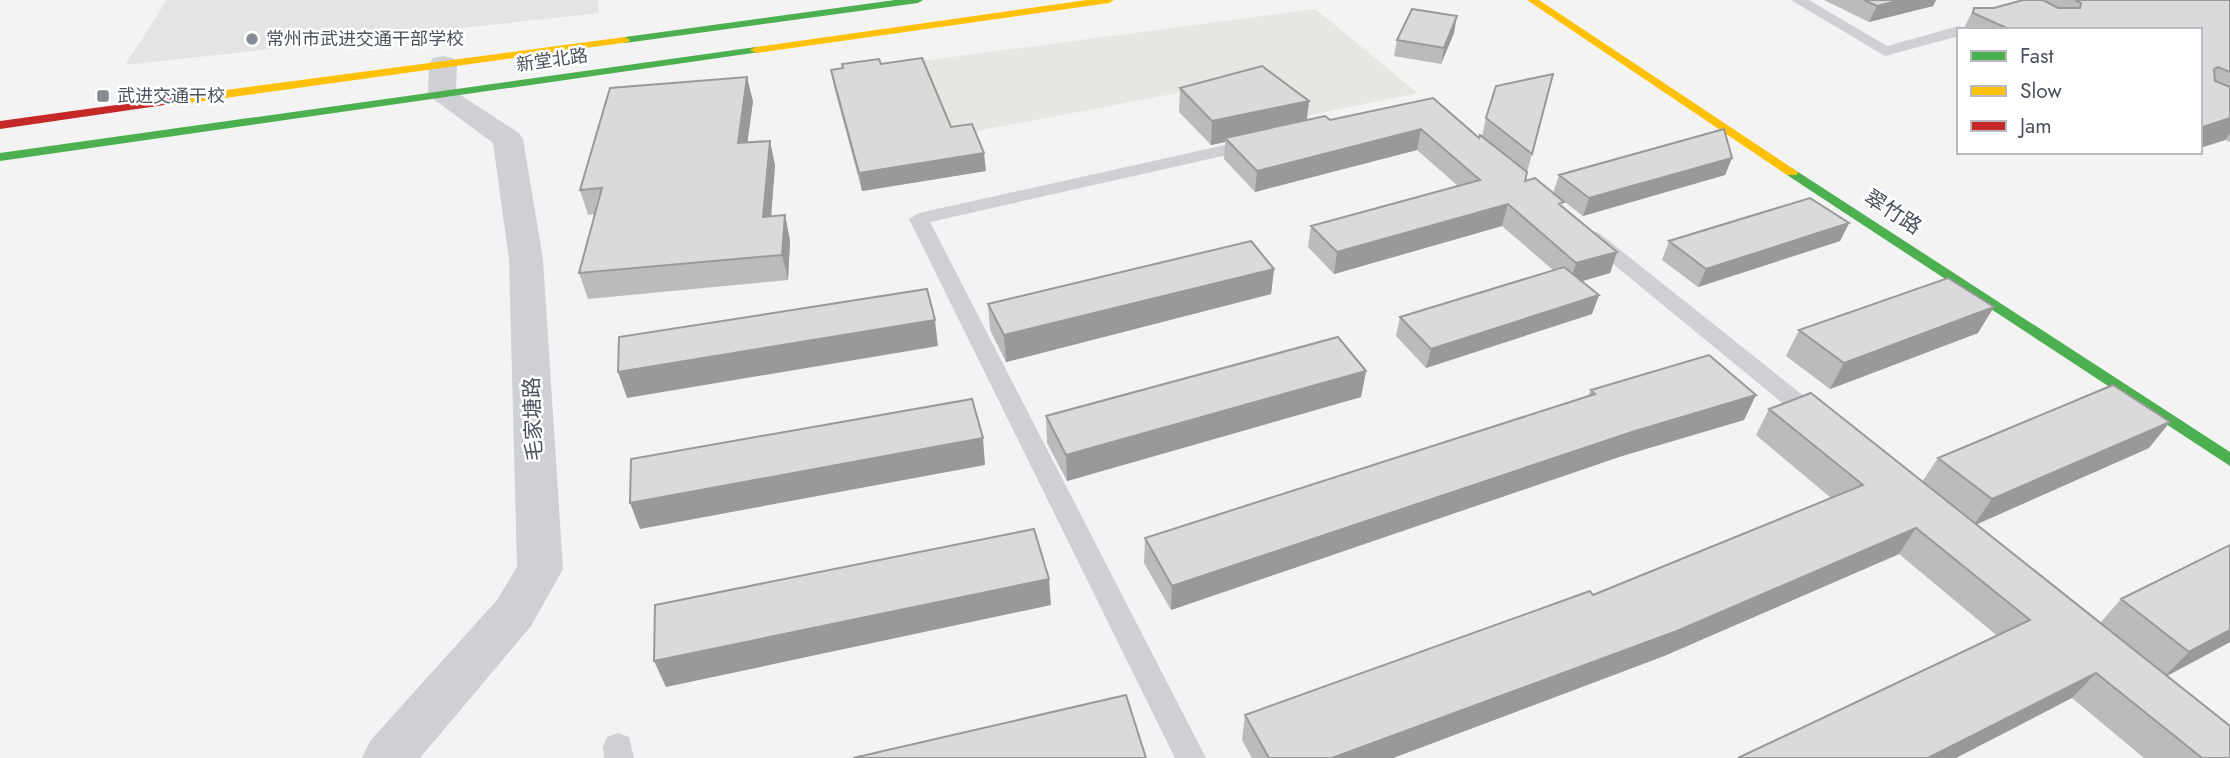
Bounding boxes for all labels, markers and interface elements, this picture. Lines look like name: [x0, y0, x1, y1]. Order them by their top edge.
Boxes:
place label: 常州市武进交通干部学校: [266, 26, 464, 52]
legend: [1957, 28, 2202, 154]
marker: 常州市武进交通干部学校: [244, 31, 260, 47]
text: Fast: [2020, 41, 2053, 71]
street label: 新堂北路: [515, 42, 589, 78]
text: Slow: [2020, 76, 2062, 106]
place label: 武进交通干校: [117, 83, 225, 109]
marker: 武进交通干校: [95, 88, 111, 104]
text: Jam: [2017, 111, 2052, 141]
street label: 翠竹路: [1858, 182, 1928, 242]
street label: 毛家塘路: [517, 377, 549, 461]

